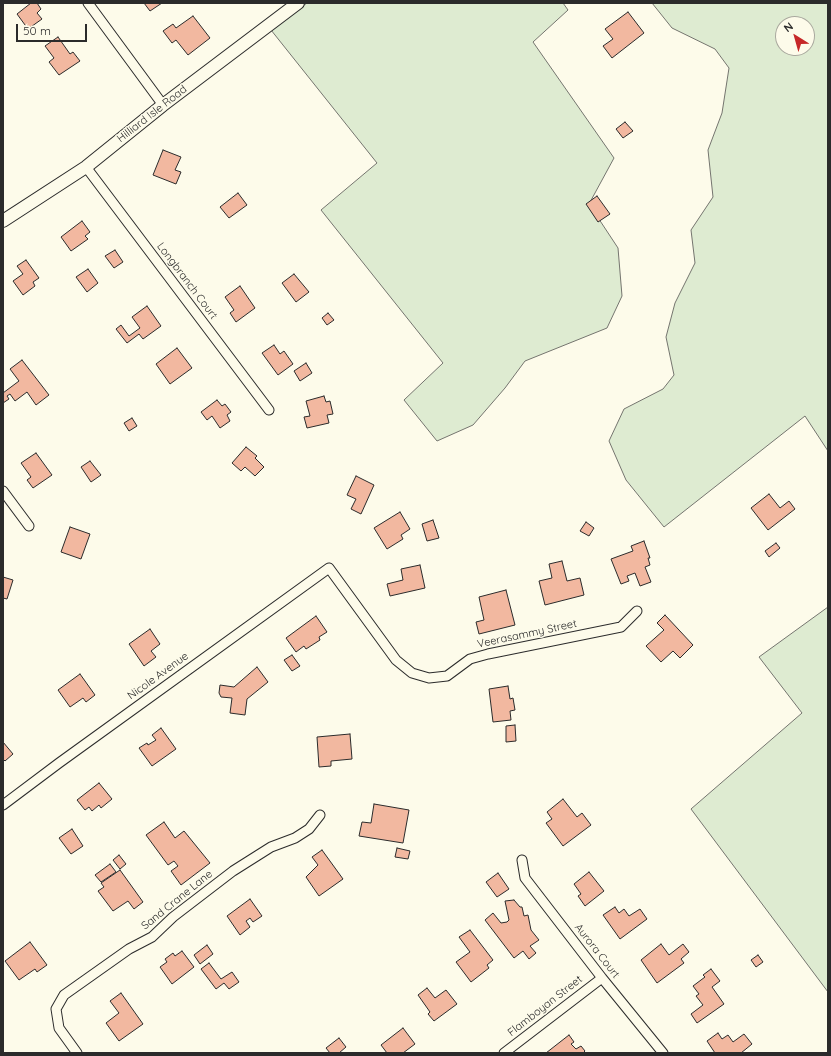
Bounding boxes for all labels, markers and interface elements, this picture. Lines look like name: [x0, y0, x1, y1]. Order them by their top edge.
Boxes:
scale bar: [18, 16, 89, 42]
north arrow: [775, 16, 815, 56]
text: N: [781, 19, 796, 35]
text: 50 m: [23, 23, 51, 38]
street label: Hilliard Isle Road: [115, 83, 189, 145]
street label: Longbranch Court: [154, 240, 220, 322]
street label: Veerasammy Street: [476, 617, 578, 651]
street label: Nicole Avenue: [125, 650, 191, 702]
street label: Sand Crane Lane: [139, 867, 215, 933]
street label: Aurora Court: [572, 921, 622, 981]
street label: Flamboyan Street: [505, 973, 585, 1039]

